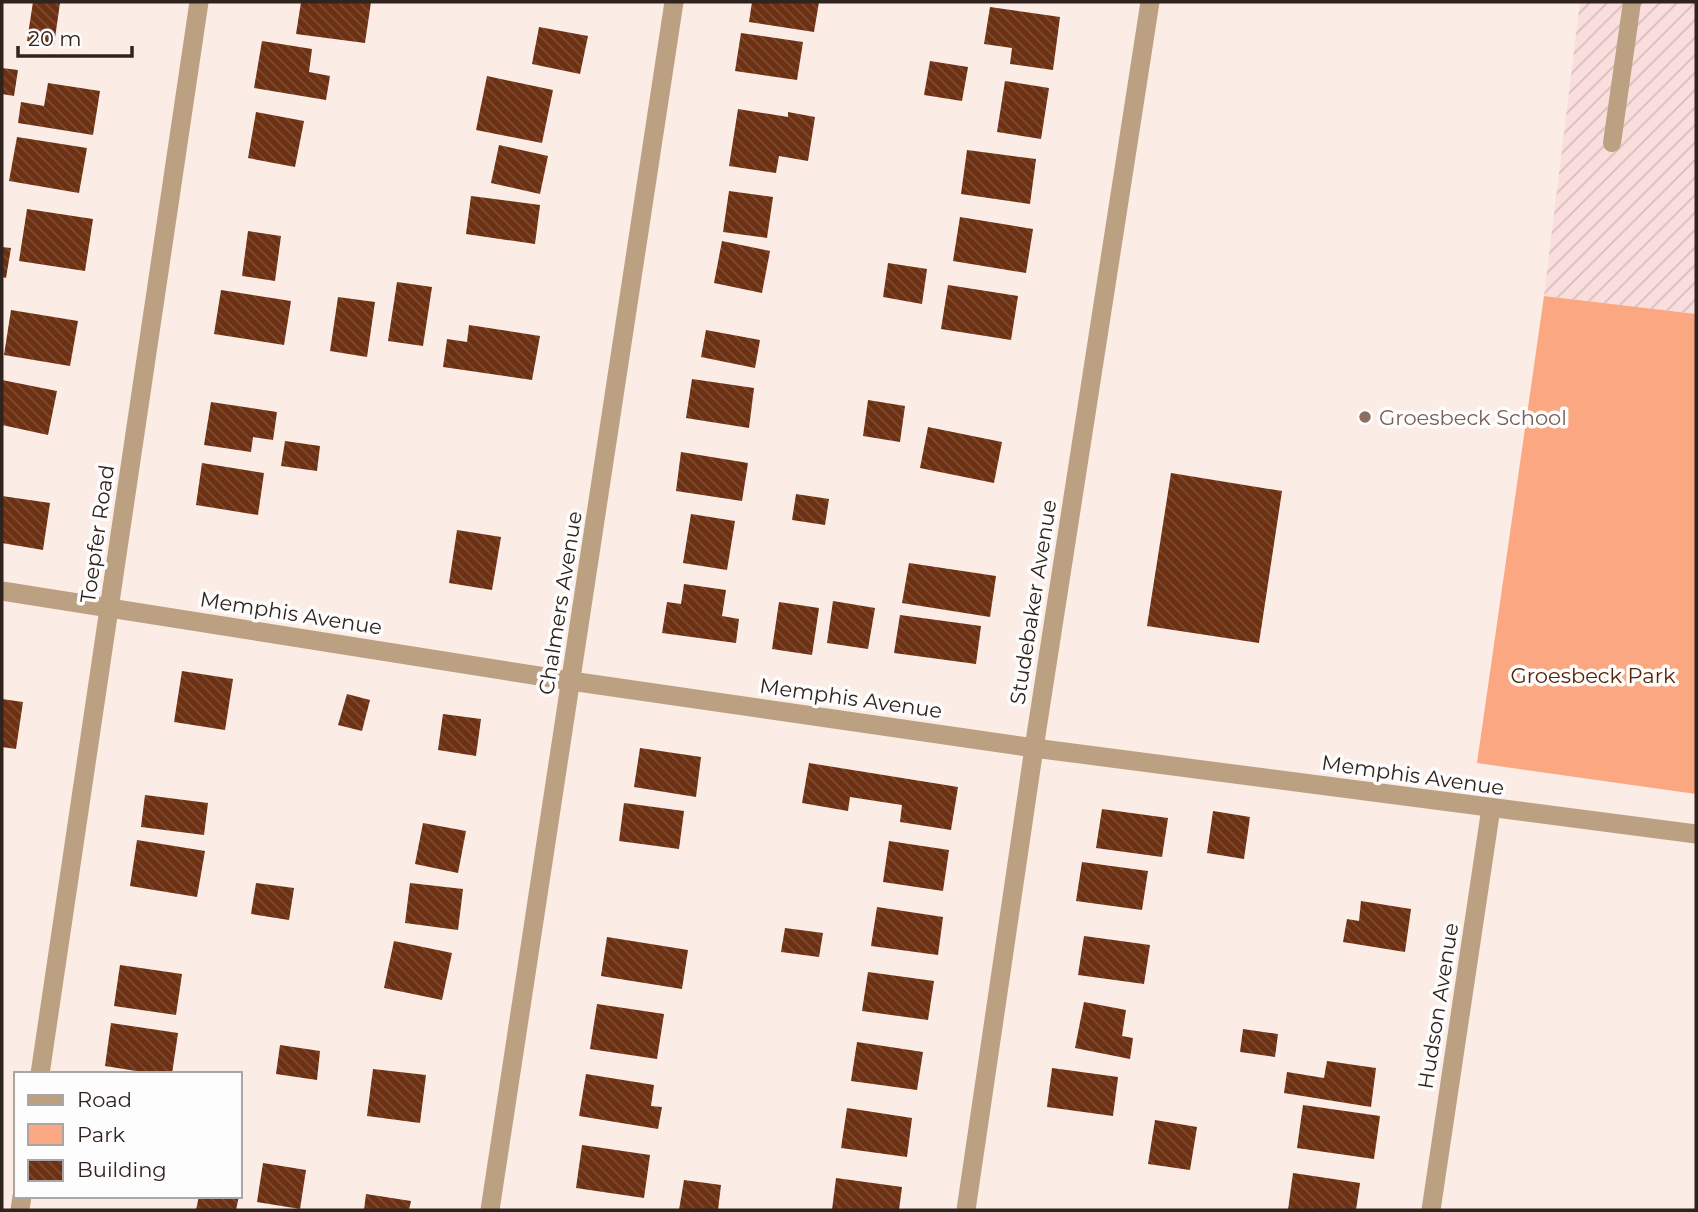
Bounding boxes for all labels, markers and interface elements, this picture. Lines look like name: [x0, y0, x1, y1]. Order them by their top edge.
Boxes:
scale bar: [18, 14, 131, 58]
text: 20 m: [28, 26, 82, 51]
place label: Groesbeck School: [1379, 405, 1567, 430]
marker: Groesbeck School: [1357, 409, 1373, 425]
street label: Toepfer Road: [75, 463, 119, 605]
street label: Studebaker Avenue: [1004, 498, 1062, 706]
street label: Chalmers Avenue: [533, 509, 587, 697]
street label: Memphis Avenue: [198, 586, 384, 640]
park label: Groesbeck Park: [1510, 663, 1676, 688]
street label: Memphis Avenue: [758, 673, 944, 723]
street label: Memphis Avenue: [1320, 750, 1506, 800]
street label: Hudson Avenue: [1413, 921, 1463, 1091]
legend: [14, 1072, 242, 1198]
text: Road: [77, 1087, 132, 1112]
text: Park: [77, 1122, 125, 1147]
text: Building: [77, 1157, 167, 1182]

